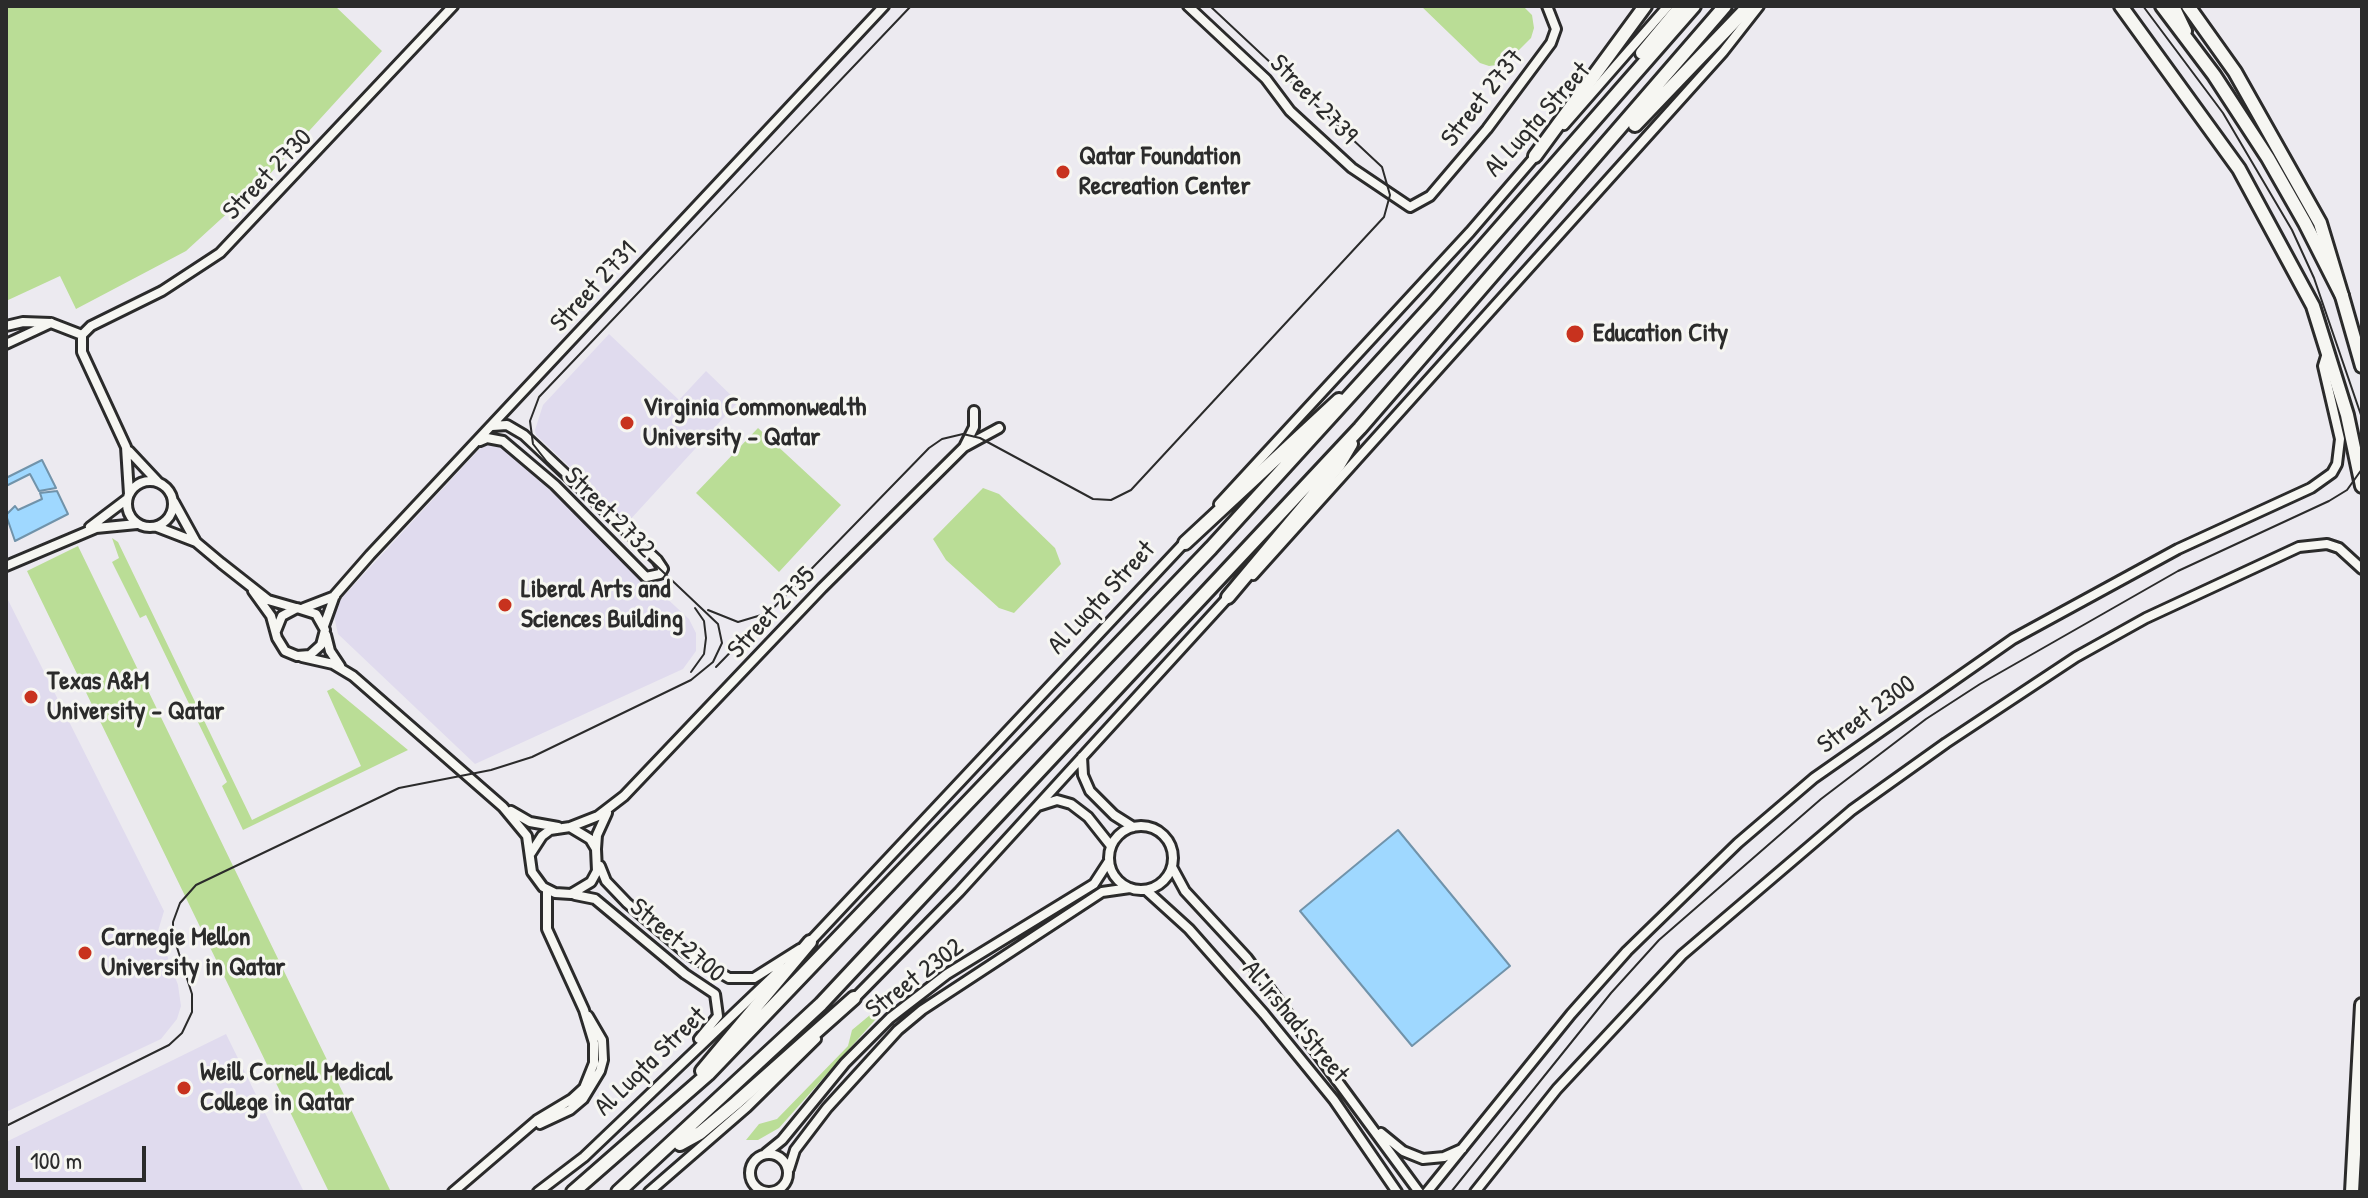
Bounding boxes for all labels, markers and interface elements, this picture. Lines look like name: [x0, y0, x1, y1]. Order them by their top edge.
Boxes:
street label: Street 2737: [1435, 43, 1531, 153]
street label: Street 2739: [1263, 49, 1363, 151]
street label: Al Luqta Street: [1478, 56, 1598, 184]
street label: Street 2730: [217, 123, 319, 227]
place label: Qatar Foundation Recreation Center: [1079, 141, 1250, 202]
marker: Qatar Foundation Recreation Center: [1054, 163, 1072, 181]
street label: Street 2731: [544, 235, 644, 339]
place label: Education City: [1593, 318, 1728, 350]
marker: Education City: [1564, 323, 1586, 345]
place label: Virginia Commonwealth University - Qatar: [643, 392, 866, 454]
marker: Virginia Commonwealth University - Qatar: [618, 414, 636, 432]
street label: Street 2732: [557, 461, 661, 565]
street label: Al Luqta Street: [1042, 535, 1162, 661]
street label: Street 2735: [722, 561, 822, 665]
place label: Liberal Arts and Sciences Building: [521, 574, 683, 636]
marker: Liberal Arts and Sciences Building: [496, 596, 514, 614]
place label: Texas A&M University - Qatar: [47, 666, 224, 728]
street label: Street 2300: [1812, 669, 1922, 761]
marker: Texas A&M University - Qatar: [22, 688, 40, 706]
street label: Street 2700: [623, 892, 731, 990]
place label: Carnegie Mellon University in Qatar: [101, 922, 285, 984]
street label: Street 2302: [860, 932, 970, 1026]
marker: Carnegie Mellon University in Qatar: [76, 944, 94, 962]
street label: Al Irshad Street: [1235, 955, 1355, 1089]
street label: Al Luqta Street: [589, 1001, 713, 1123]
place label: Weill Cornell Medical College in Qatar: [200, 1057, 392, 1118]
marker: Weill Cornell Medical College in Qatar: [175, 1079, 193, 1097]
scale bar: [20, 1130, 150, 1180]
text: 100 m: [30, 1144, 82, 1176]

